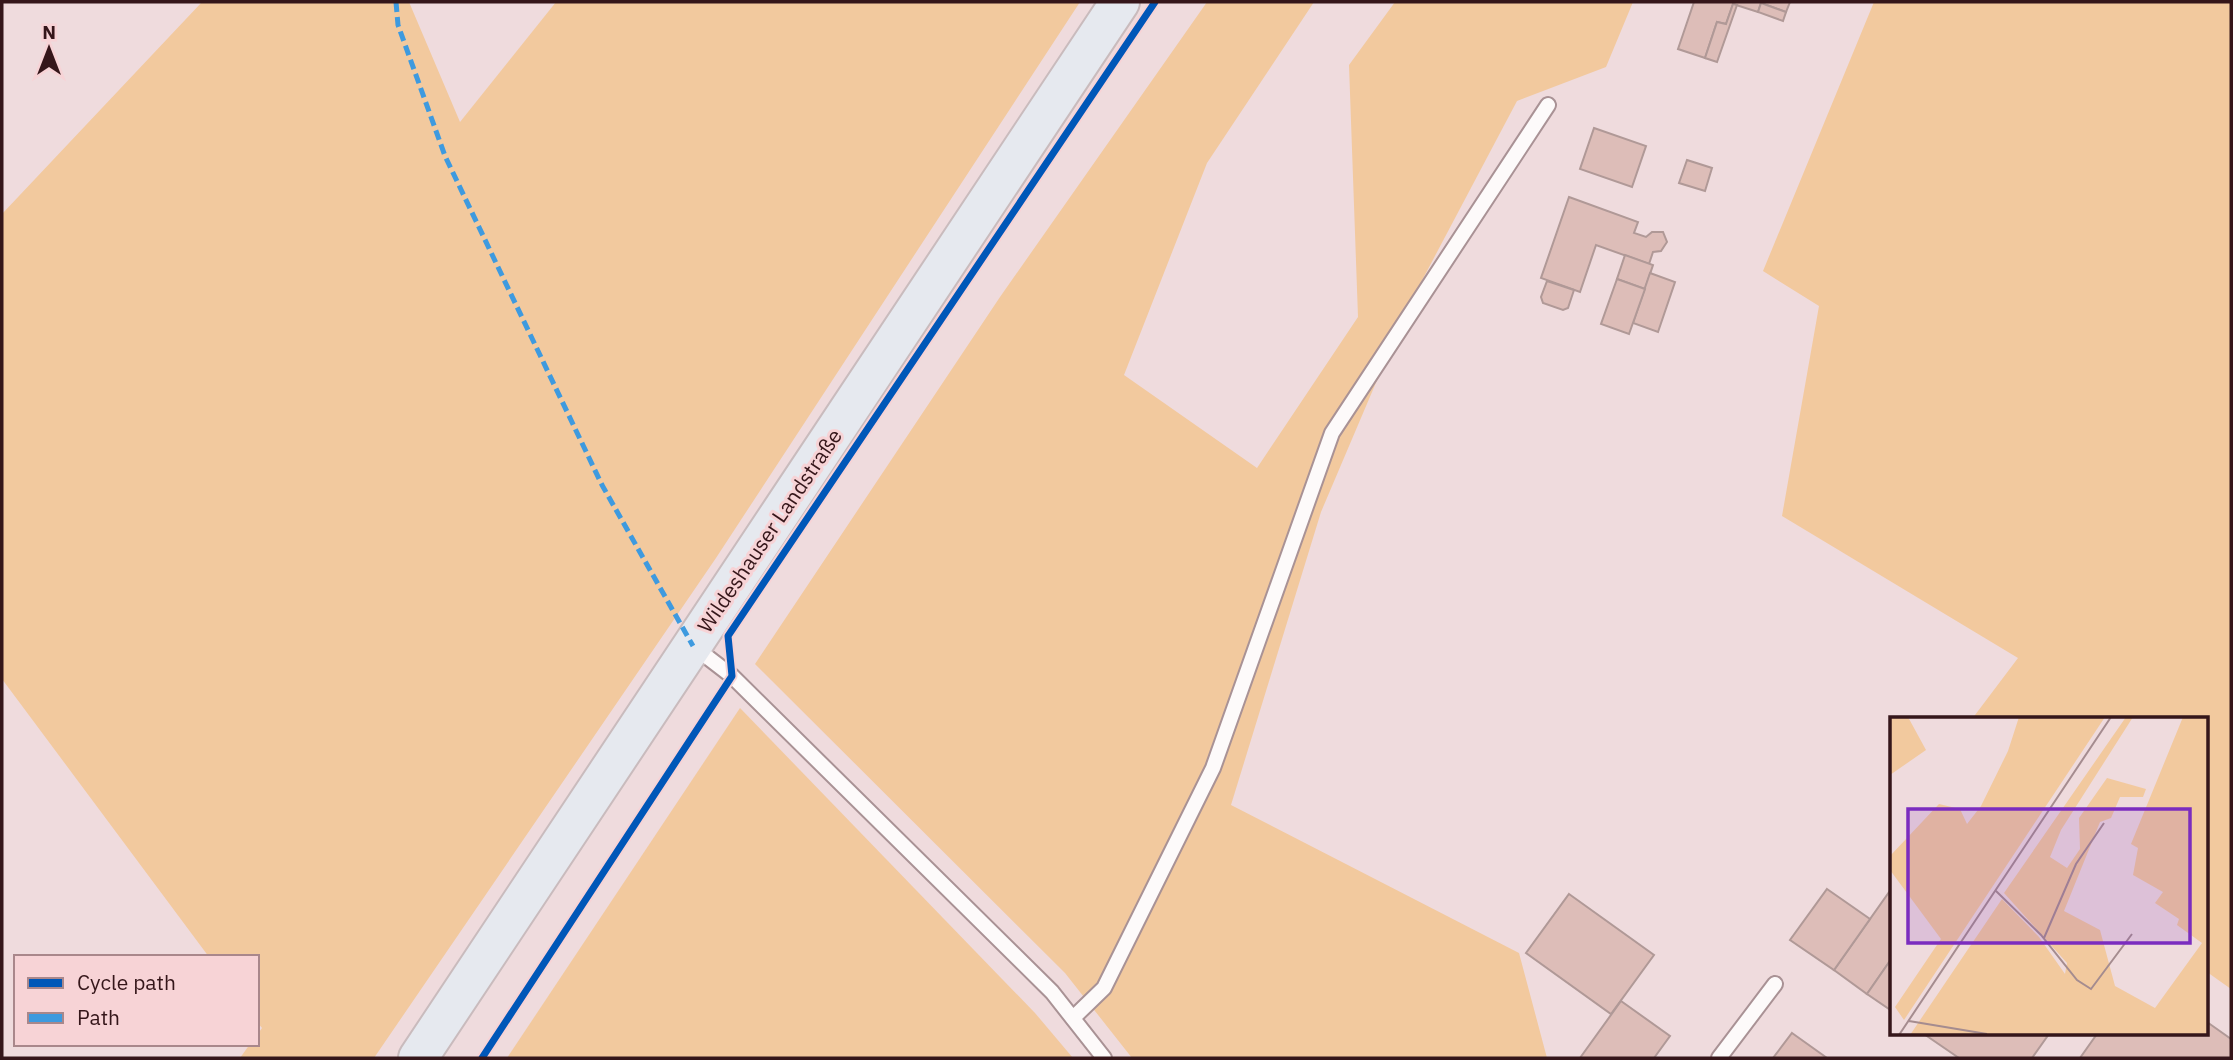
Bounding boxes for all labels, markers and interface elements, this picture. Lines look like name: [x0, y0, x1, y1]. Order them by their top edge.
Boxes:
north arrow: [14, 14, 84, 84]
text: N: [42, 20, 56, 44]
street label: Wildeshauser Landstraße: [690, 423, 848, 638]
inset map: [1890, 717, 2208, 1036]
legend: [14, 955, 259, 1046]
text: Cycle path: [77, 968, 176, 996]
text: Path: [77, 1003, 120, 1031]

